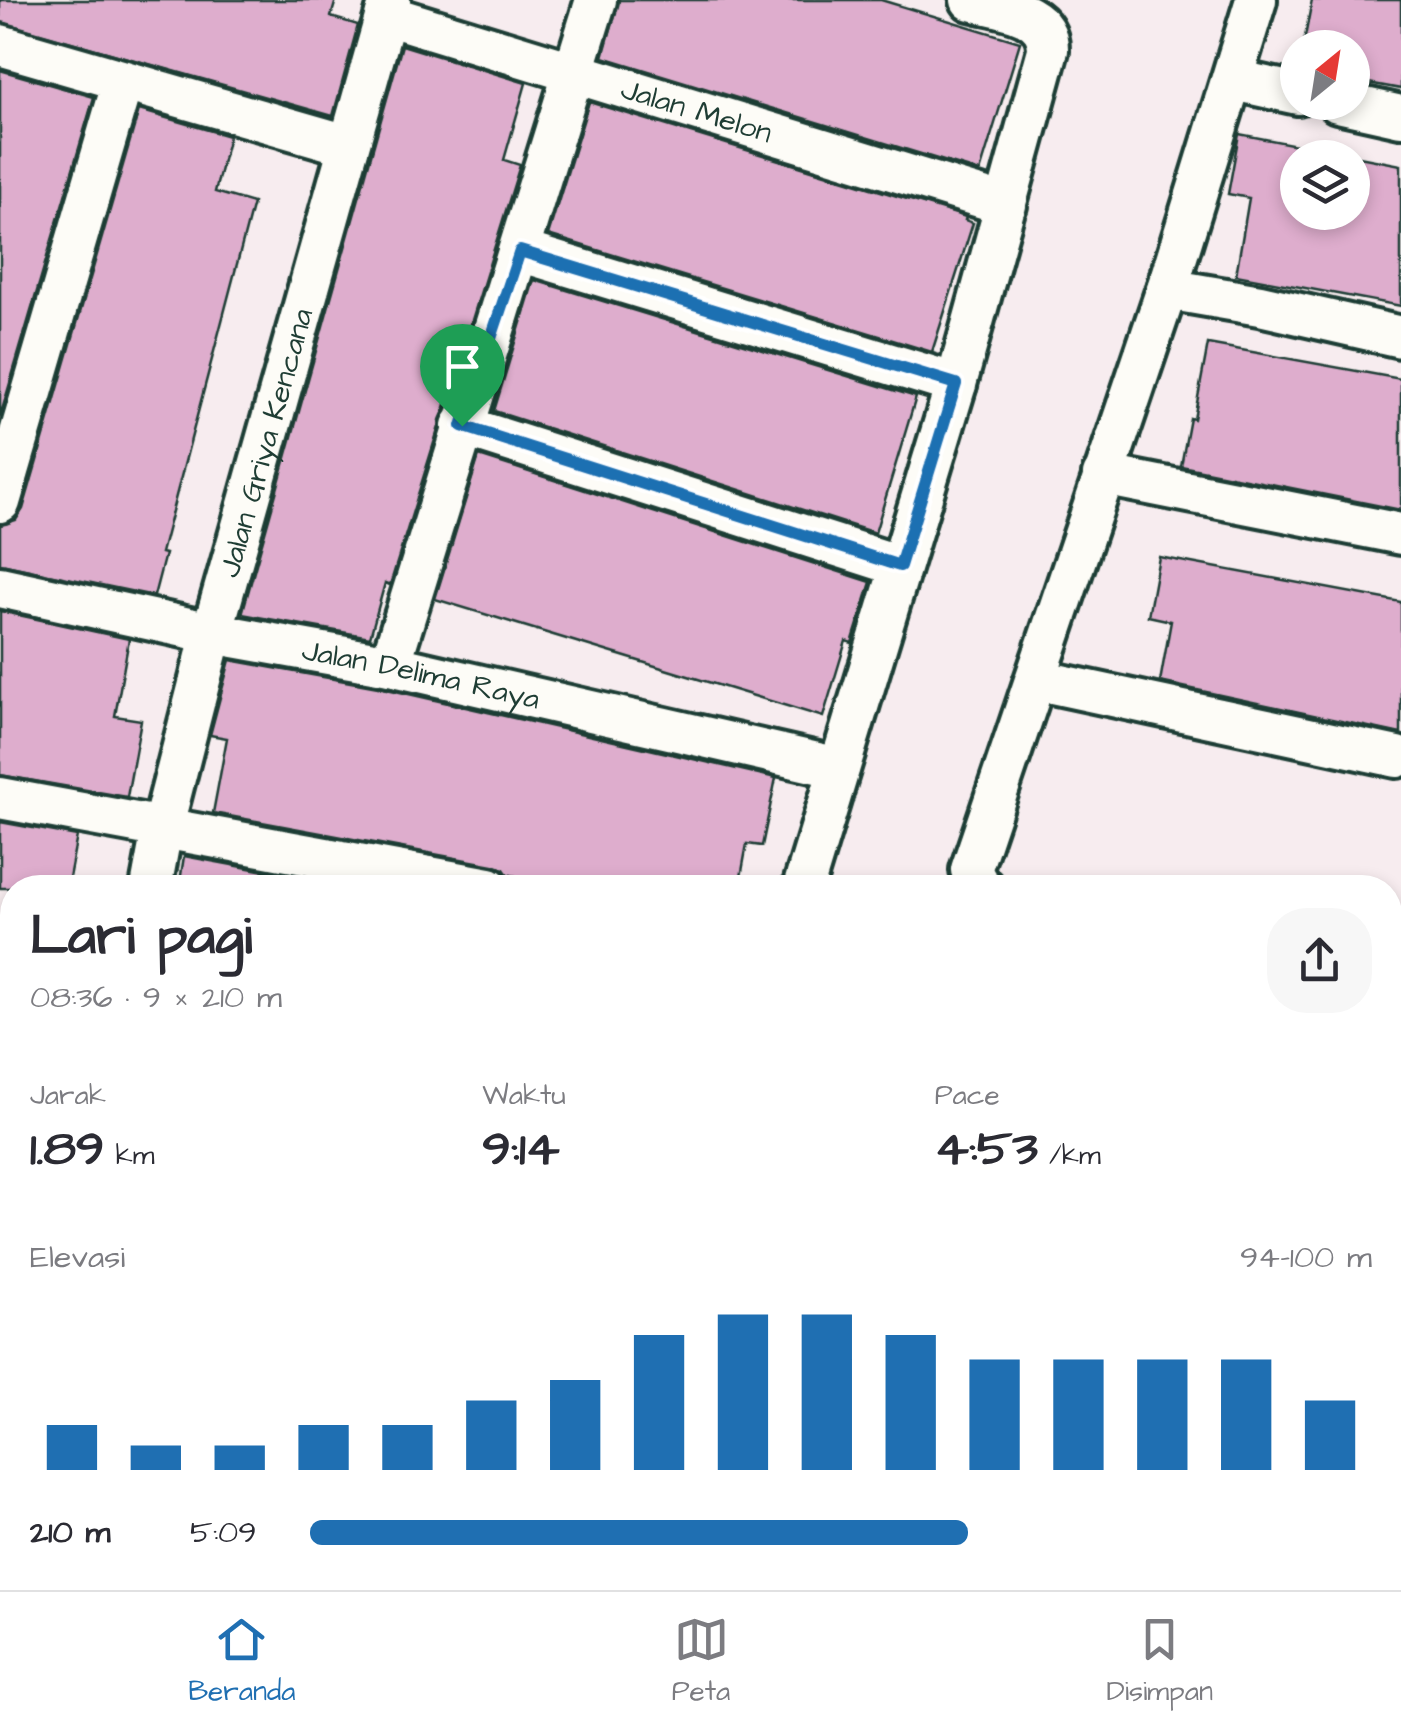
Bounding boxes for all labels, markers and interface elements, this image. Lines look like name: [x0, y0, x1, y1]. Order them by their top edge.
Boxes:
north arrow: [1280, 30, 1370, 120]
map controls: [1280, 30, 1370, 230]
street label: Jalan Melon: [616, 68, 777, 154]
button: layers: [1280, 140, 1370, 230]
street label: Jalan Griya Kencana: [209, 304, 324, 582]
pin: [420, 324, 505, 427]
icon: arrive: [435, 339, 490, 394]
street label: Jalan Delima Raya: [299, 630, 544, 721]
text: Lari pagi: [30, 899, 252, 975]
button: share: [1267, 908, 1372, 1013]
text: 08:36 · 9 × 210 m: [30, 975, 282, 1020]
text: Jarak: [30, 1076, 106, 1115]
text: Waktu: [482, 1076, 566, 1115]
text: Pace: [935, 1076, 1000, 1115]
text: 1.89: [30, 1115, 104, 1184]
text: 9:14: [482, 1115, 560, 1184]
text: 4:53: [935, 1115, 1038, 1184]
text: km: [104, 1136, 155, 1175]
text: /km: [1038, 1136, 1101, 1175]
text: Elevasi: [30, 1235, 125, 1280]
text: 94–100 m: [1240, 1235, 1372, 1280]
text: 210 m: [30, 1510, 110, 1555]
text: 5:09: [190, 1510, 256, 1555]
tab: Beranda: [188, 1612, 295, 1711]
tab: Peta: [672, 1612, 730, 1711]
tab: Disimpan: [1107, 1612, 1213, 1711]

